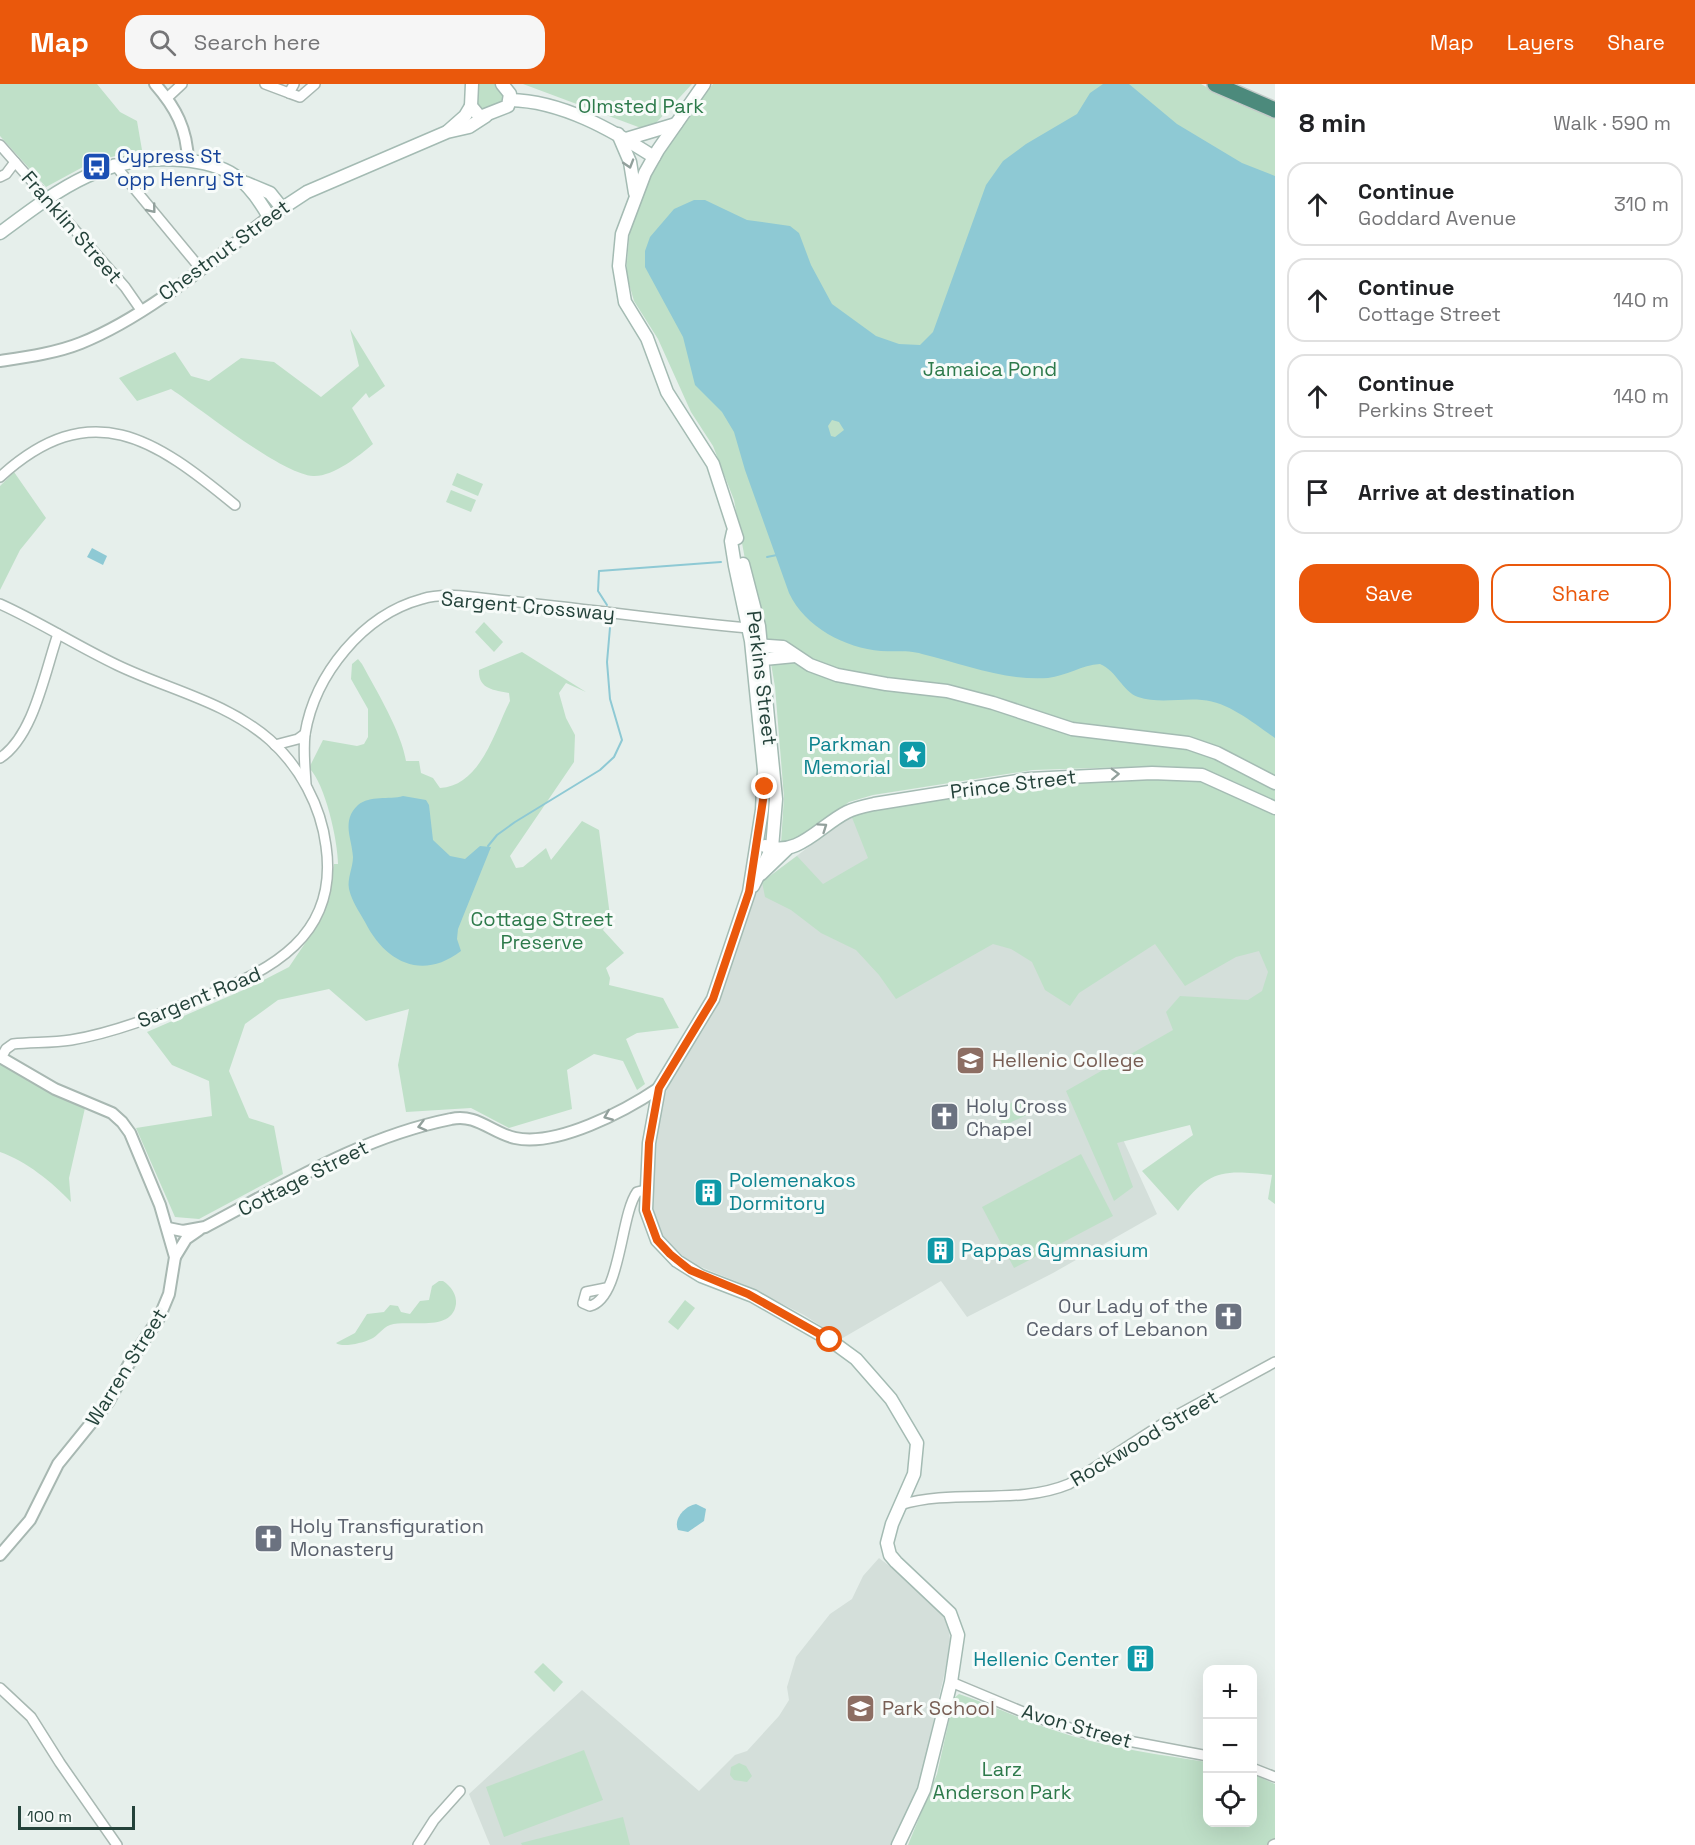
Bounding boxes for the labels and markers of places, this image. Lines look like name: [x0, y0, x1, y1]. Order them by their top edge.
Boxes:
place label: Cypress St opp Henry St: [117, 143, 244, 192]
bus stop icon: Cypress St opp Henry St: [80, 151, 112, 183]
place label: Parkman Memorial: [803, 731, 891, 780]
place icon: Parkman Memorial: [896, 739, 928, 771]
school or university icon: Hellenic College: [955, 1044, 987, 1076]
place label: Hellenic College: [992, 1047, 1144, 1073]
place label: Holy Cross Chapel: [966, 1093, 1067, 1142]
church icon: Holy Cross Chapel: [929, 1101, 961, 1133]
place label: Polemenakos Dormitory: [729, 1167, 856, 1216]
building icon: Polemenakos Dormitory: [692, 1176, 724, 1208]
building icon: Pappas Gymnasium: [924, 1234, 956, 1266]
place label: Pappas Gymnasium: [961, 1237, 1148, 1263]
place label: Our Lady of the Cedars of Lebanon: [1026, 1293, 1208, 1342]
church icon: Our Lady of the Cedars of Lebanon: [1213, 1301, 1245, 1333]
place label: Holy Transfiguration Monastery: [290, 1513, 484, 1562]
church icon: Holy Transfiguration Monastery: [253, 1522, 285, 1554]
building icon: Hellenic Center: [1124, 1643, 1156, 1675]
place label: Hellenic Center: [973, 1646, 1119, 1672]
school or university icon: Park School: [845, 1692, 877, 1724]
place label: Park School: [882, 1695, 995, 1721]

